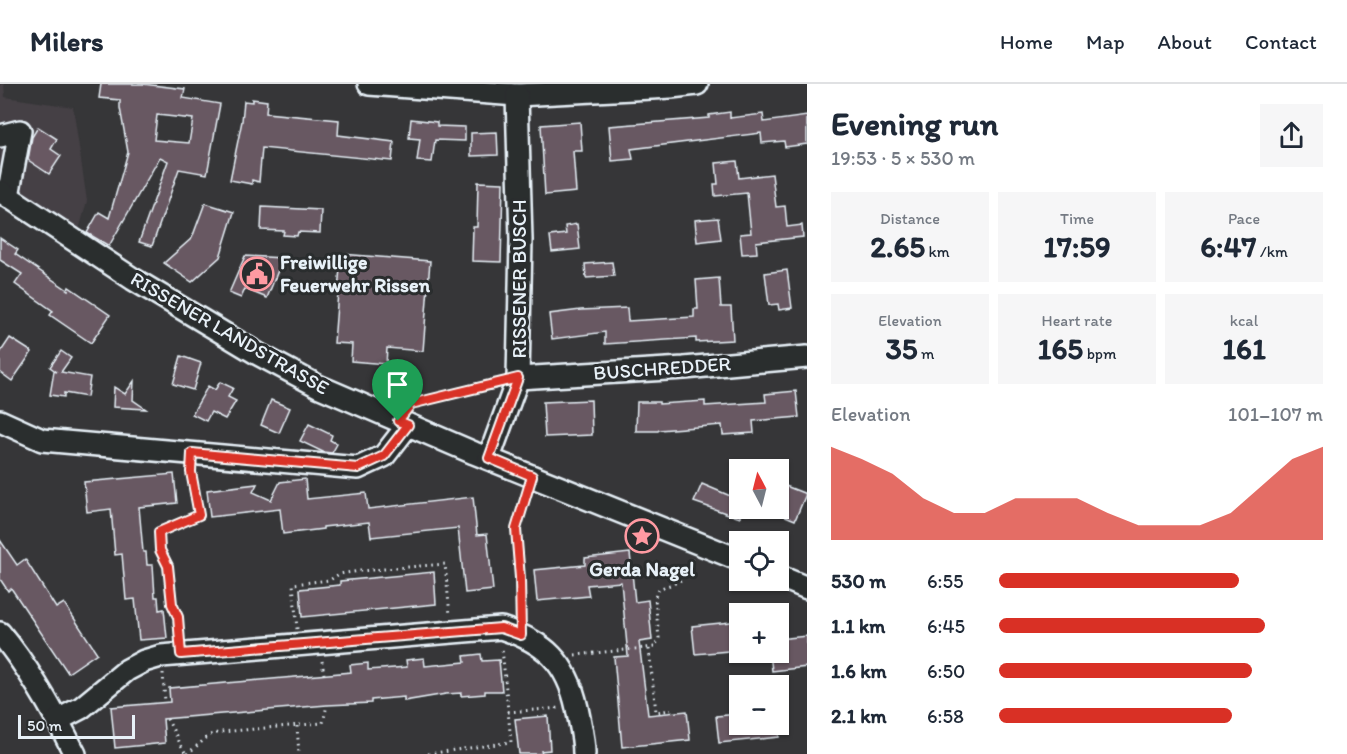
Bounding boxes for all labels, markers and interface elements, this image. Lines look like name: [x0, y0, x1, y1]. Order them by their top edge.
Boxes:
text: Milers: [30, 24, 104, 58]
text: Home: [1000, 29, 1053, 54]
text: Map: [1086, 29, 1125, 54]
text: About: [1158, 29, 1212, 54]
text: Contact: [1245, 29, 1317, 54]
text: Evening run: [831, 104, 998, 143]
button: share: [1260, 104, 1323, 167]
text: 19:53 · 5 × 530 m: [831, 146, 975, 170]
street label: RISSENER BUSCH: [507, 200, 531, 359]
text: Distance: [880, 209, 940, 228]
text: Time: [1060, 209, 1094, 228]
text: Pace: [1228, 209, 1260, 228]
text: 2.65: [870, 228, 925, 265]
text: 17:59: [1043, 228, 1111, 265]
text: 6:47: [1200, 228, 1256, 265]
text: km: [925, 242, 950, 261]
text: /km: [1256, 242, 1288, 261]
place label: Freiwillige Feuerwehr Rissen: [280, 250, 431, 297]
public building icon: Freiwillige Feuerwehr Rissen: [239, 256, 275, 292]
street label: RISSENER LANDSTRASSE: [127, 266, 333, 400]
text: Elevation: [878, 311, 942, 330]
text: Heart rate: [1042, 311, 1112, 330]
text: kcal: [1230, 311, 1258, 330]
text: 35: [885, 330, 918, 367]
text: 165: [1038, 330, 1083, 367]
text: 161: [1222, 330, 1266, 367]
text: m: [918, 344, 935, 363]
text: bpm: [1083, 344, 1116, 363]
street label: BUSCHREDDER: [592, 351, 732, 385]
pin: [372, 359, 423, 421]
icon: arrive: [381, 368, 414, 401]
text: Elevation: [831, 402, 910, 426]
text: 101–107 m: [1228, 402, 1323, 426]
north arrow: [729, 459, 789, 519]
map controls: [729, 459, 789, 735]
place icon: Gerda Nagel: [624, 518, 660, 554]
button: locate: [729, 531, 789, 591]
place label: Gerda Nagel: [589, 557, 695, 582]
text: 530 m: [831, 569, 886, 593]
text: 6:55: [927, 569, 963, 593]
button: +: [729, 603, 789, 663]
text: 1.1 km: [831, 614, 885, 638]
text: 6:45: [927, 614, 965, 638]
text: 1.6 km: [831, 659, 887, 683]
text: 6:50: [927, 659, 965, 683]
button: −: [729, 675, 789, 735]
text: 2.1 km: [831, 704, 887, 728]
text: 6:58: [927, 704, 964, 728]
scale bar: [18, 712, 135, 740]
text: 50 m: [27, 716, 62, 735]

